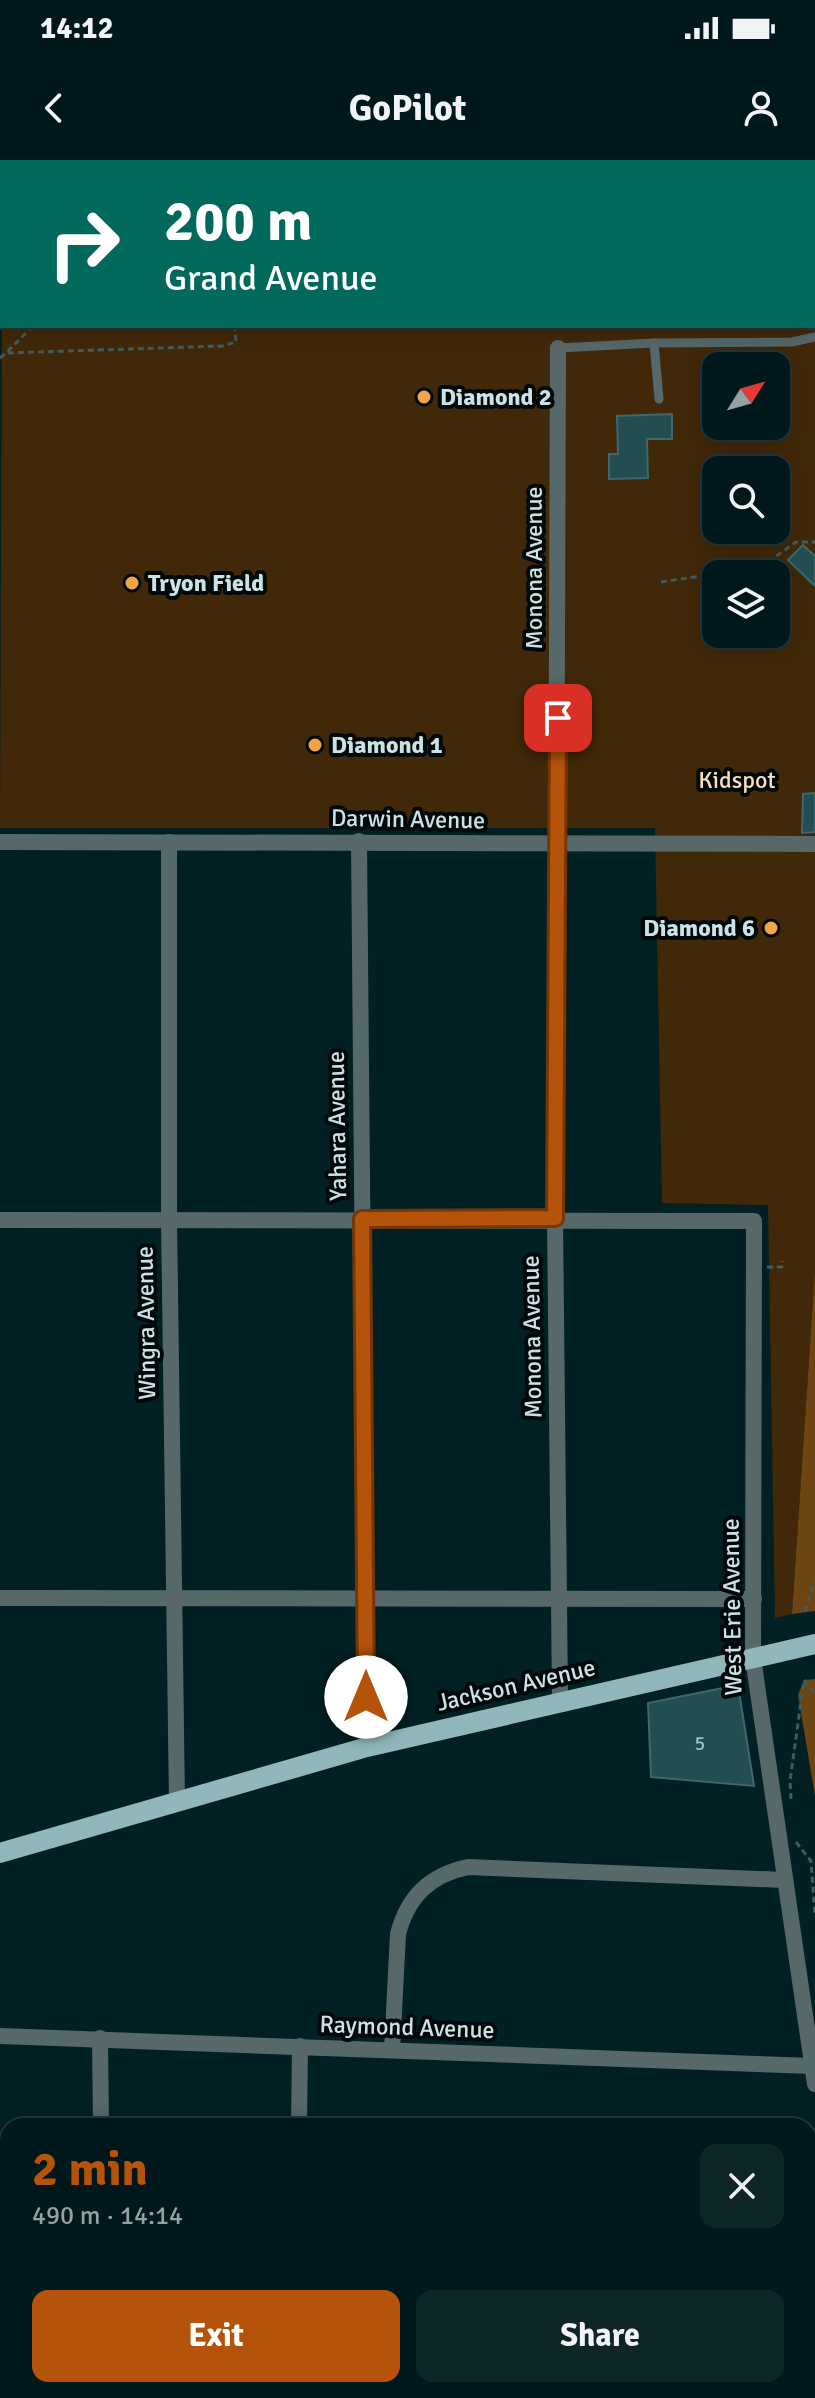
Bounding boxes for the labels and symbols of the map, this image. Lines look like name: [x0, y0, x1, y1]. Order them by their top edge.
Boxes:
north arrow: [702, 352, 790, 440]
place label: Diamond 2: [440, 382, 552, 412]
marker: Diamond 2: [415, 388, 433, 406]
street label: Monona Avenue: [519, 486, 549, 650]
place label: Tryon Field: [148, 568, 264, 598]
marker: Tryon Field: [123, 574, 141, 592]
pin: [524, 684, 592, 752]
place label: Diamond 1: [331, 730, 443, 760]
marker: Diamond 1: [306, 736, 324, 754]
park label: Kidspot: [698, 765, 776, 795]
street label: Darwin Avenue: [331, 803, 485, 835]
place label: Diamond 6: [643, 913, 755, 943]
marker: Diamond 6: [762, 919, 780, 937]
street label: Yahara Avenue: [321, 1051, 353, 1201]
street label: Wingra Avenue: [130, 1246, 162, 1400]
street label: Monona Avenue: [516, 1255, 548, 1419]
street label: West Erie Avenue: [715, 1518, 749, 1696]
street label: Jackson Avenue: [434, 1652, 598, 1718]
position arrow: [324, 1655, 408, 1739]
house number: 5: [695, 1731, 705, 1756]
street label: Raymond Avenue: [319, 2009, 495, 2045]

